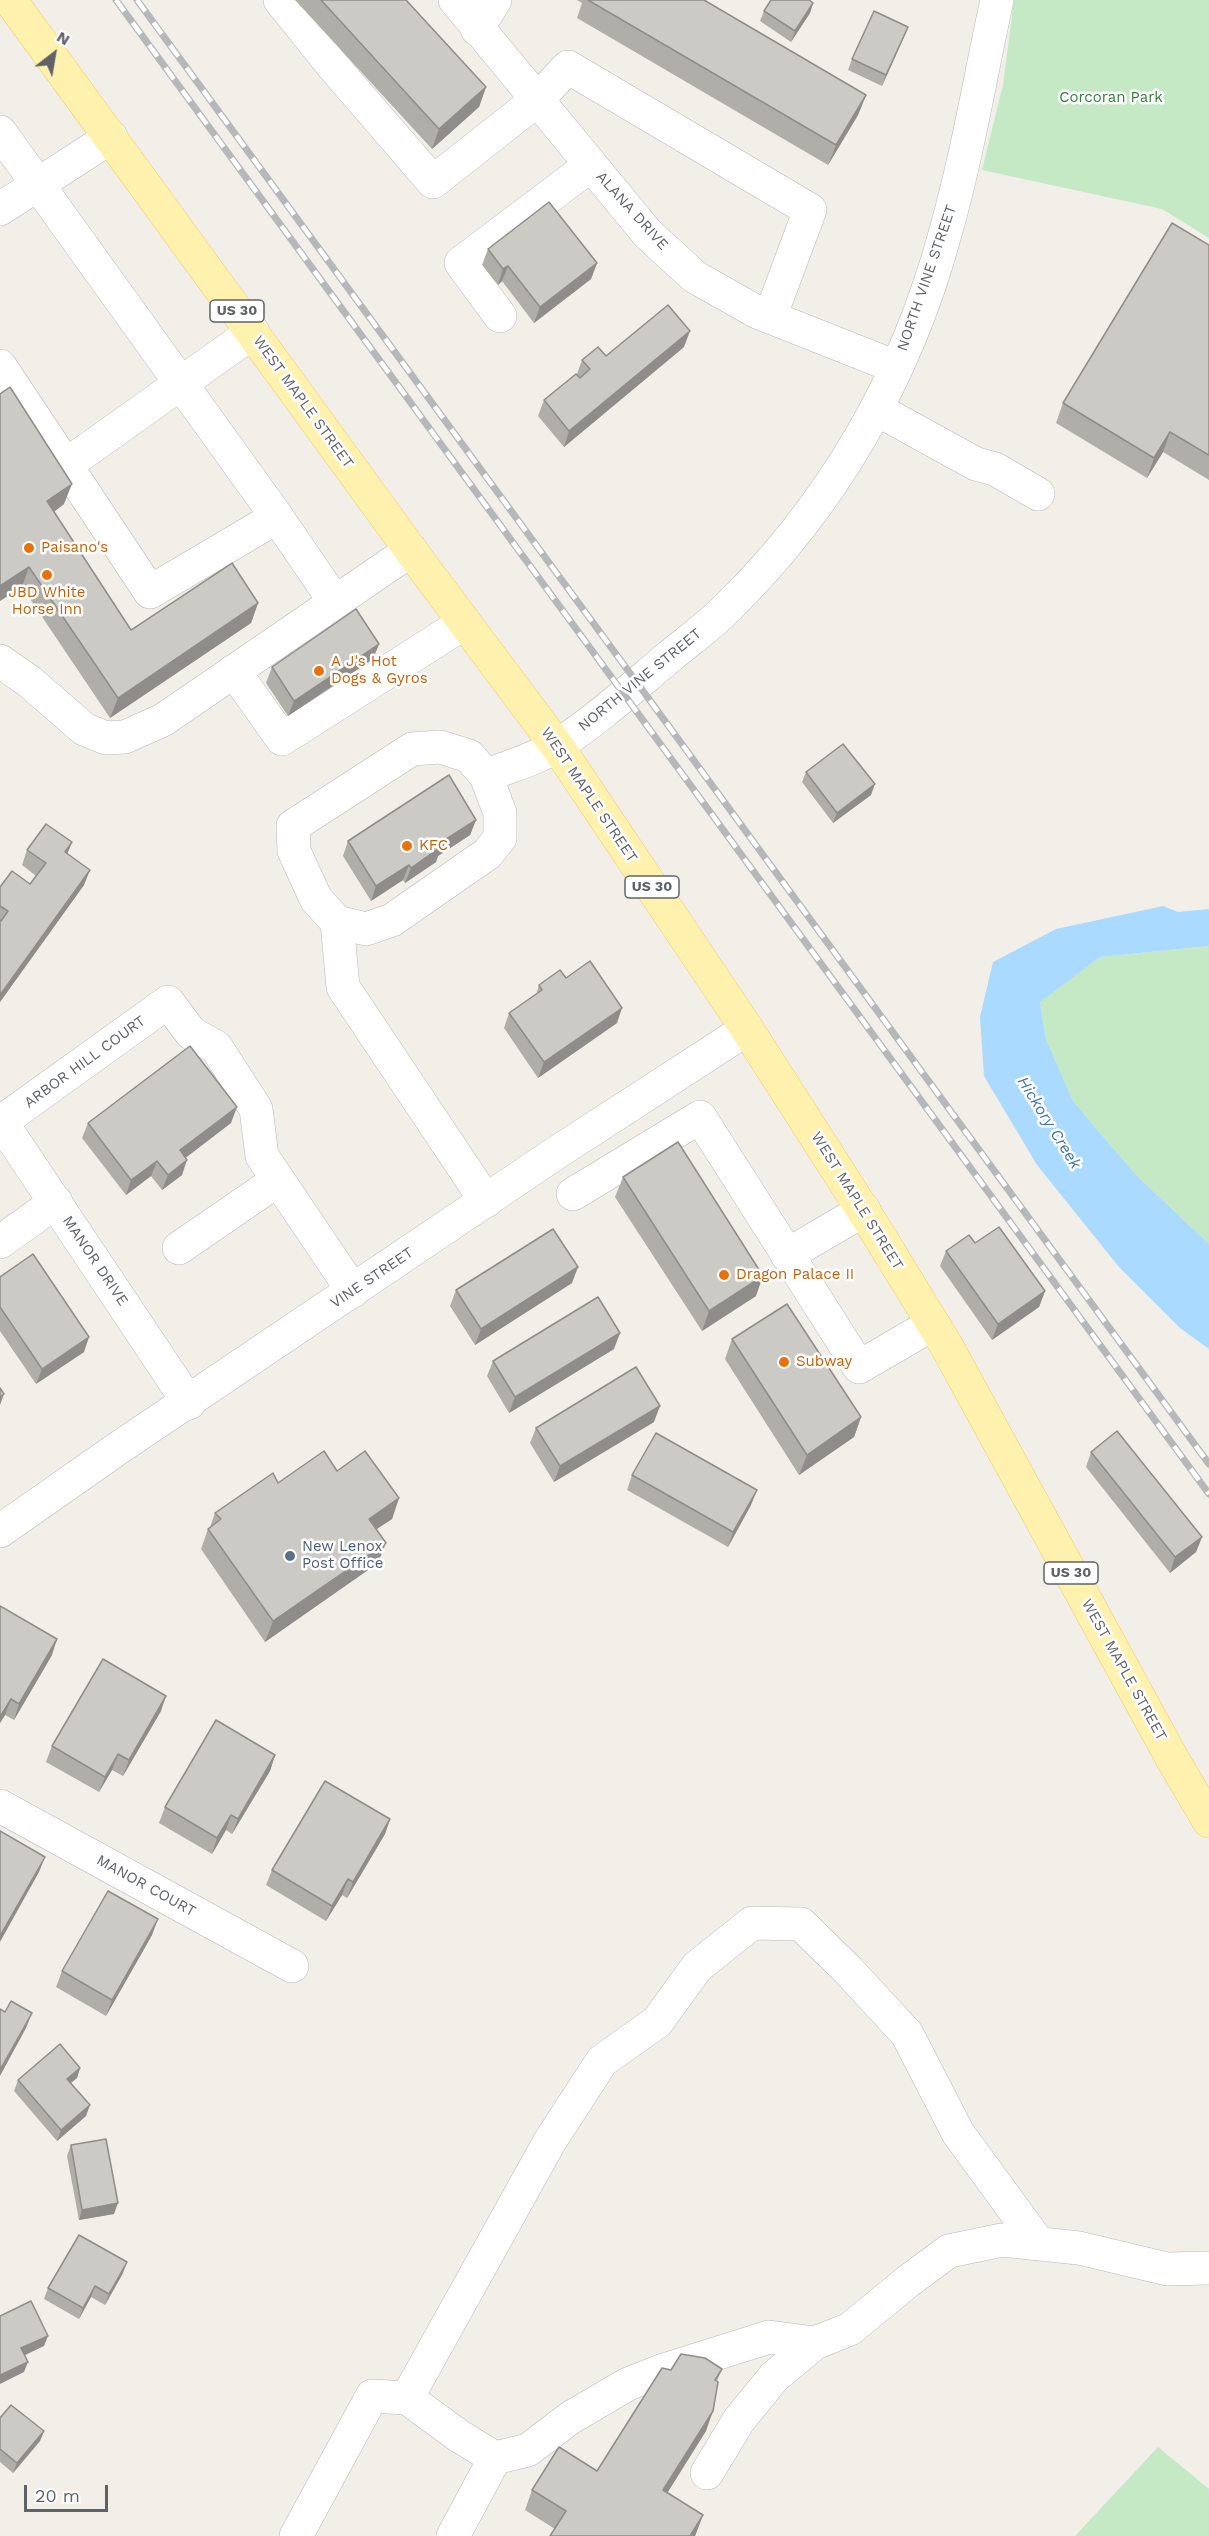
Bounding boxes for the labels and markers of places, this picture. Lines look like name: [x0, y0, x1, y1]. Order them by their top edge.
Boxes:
place label: Paisano's: [41, 539, 108, 557]
marker: Paisano's: [22, 541, 36, 555]
marker: JBD White Horse Inn: [40, 568, 54, 582]
place label: JBD White Horse Inn: [9, 584, 85, 619]
place label: A J's Hot Dogs & Gyros: [331, 653, 428, 688]
marker: A J's Hot Dogs & Gyros: [312, 664, 326, 678]
place label: KFC: [419, 837, 448, 855]
marker: KFC: [400, 839, 414, 853]
place label: Dragon Palace II: [736, 1266, 854, 1284]
marker: Dragon Palace II: [717, 1268, 731, 1282]
place label: Subway: [796, 1353, 852, 1371]
marker: Subway: [777, 1355, 791, 1369]
place label: New Lenox Post Office: [302, 1538, 383, 1573]
marker: New Lenox Post Office: [283, 1549, 297, 1563]

